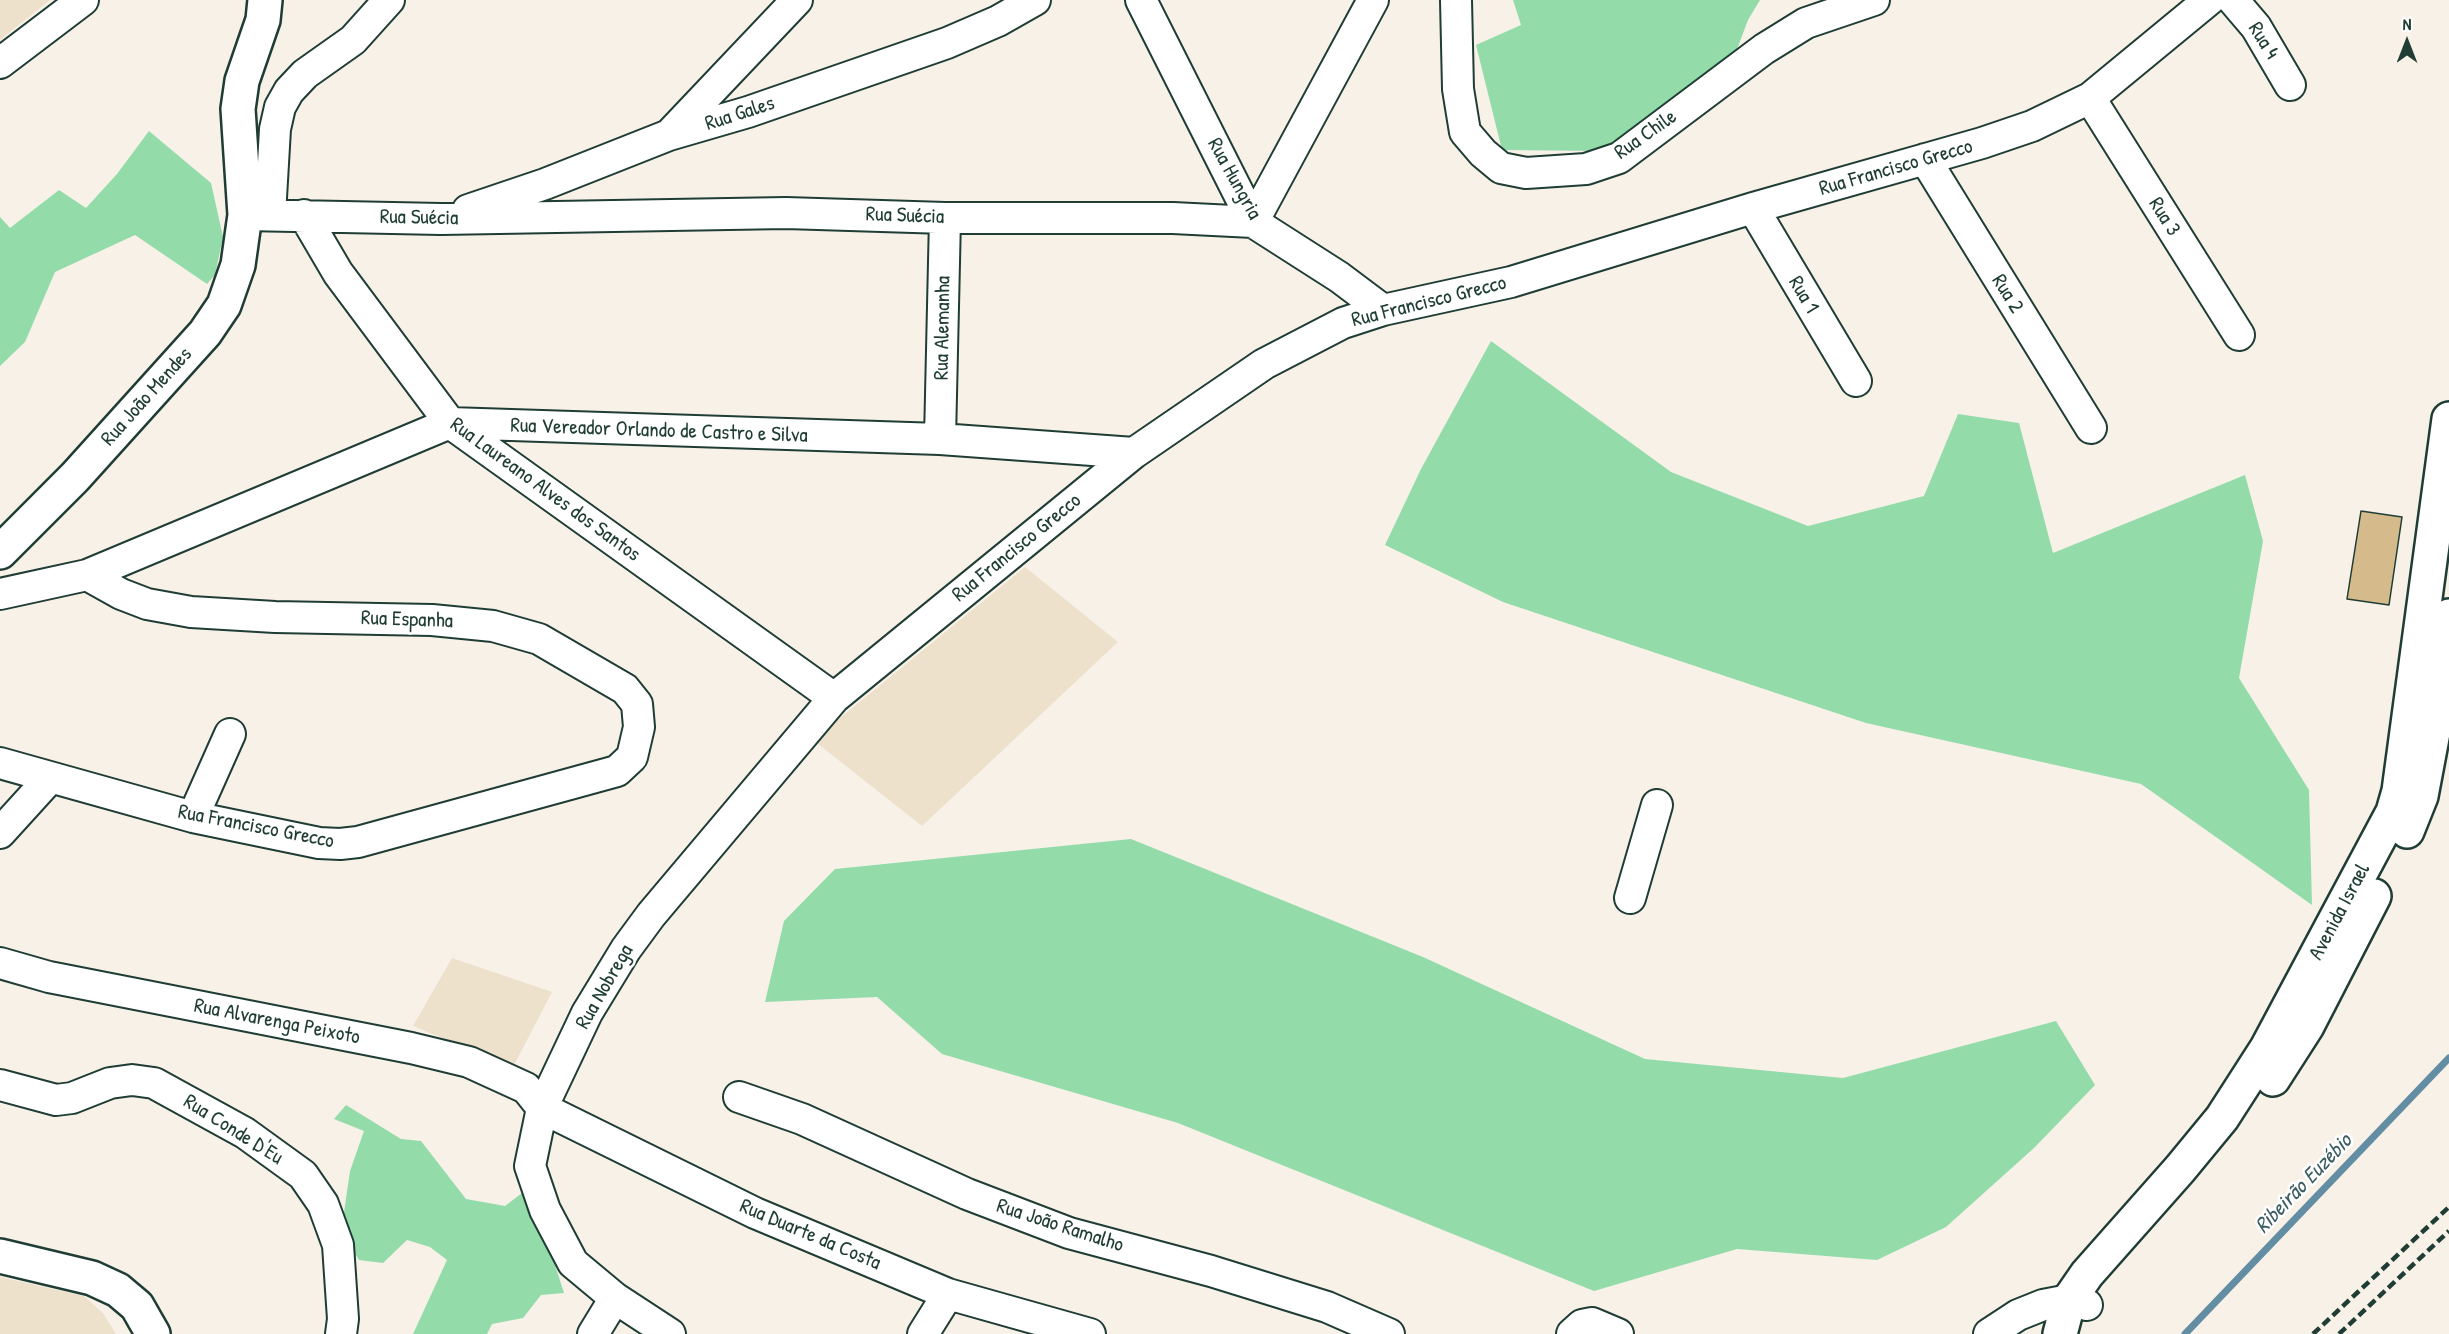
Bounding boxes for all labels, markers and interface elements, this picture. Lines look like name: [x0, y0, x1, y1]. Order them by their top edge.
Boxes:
north arrow: [2377, 12, 2437, 72]
text: N: [2403, 13, 2411, 35]
street label: Rua 4: [2242, 18, 2284, 64]
street label: Rua Gales: [702, 91, 778, 137]
street label: Rua Chile: [1610, 105, 1682, 165]
street label: Rua Hungria: [1201, 134, 1267, 224]
street label: Rua Francisco Grecco: [1816, 134, 1976, 202]
street label: Rua 3: [2143, 193, 2185, 241]
street label: Rua Suécia: [865, 202, 945, 230]
street label: Rua Suécia: [380, 205, 458, 231]
street label: Rua 2: [1985, 270, 2029, 318]
street label: Rua Francisco Grecco: [1349, 271, 1509, 333]
street label: Rua 1: [1782, 272, 1824, 318]
street label: Rua Alemanha: [929, 276, 957, 380]
street label: Rua João Mendes: [96, 343, 198, 451]
street label: Rua Laureano Alves dos Santos: [445, 412, 645, 568]
street label: Rua Vereador Orlando de Castro e Silva: [510, 413, 808, 449]
street label: Rua Francisco Grecco: [948, 488, 1086, 608]
street label: Rua Espanha: [361, 606, 453, 634]
street label: Rua Francisco Grecco: [176, 800, 336, 854]
street label: Avenida Israel: [2304, 859, 2376, 965]
street label: Rua Nobrega: [571, 940, 639, 1034]
street label: Rua Alvarenga Peixoto: [192, 994, 362, 1050]
street label: Rua Conde D'Eu: [178, 1089, 288, 1171]
water label: Ribeirão Euzébio: [2250, 1129, 2358, 1239]
street label: Rua Duarte da Costa: [736, 1194, 884, 1276]
street label: Rua João Ramalho: [993, 1194, 1127, 1258]

